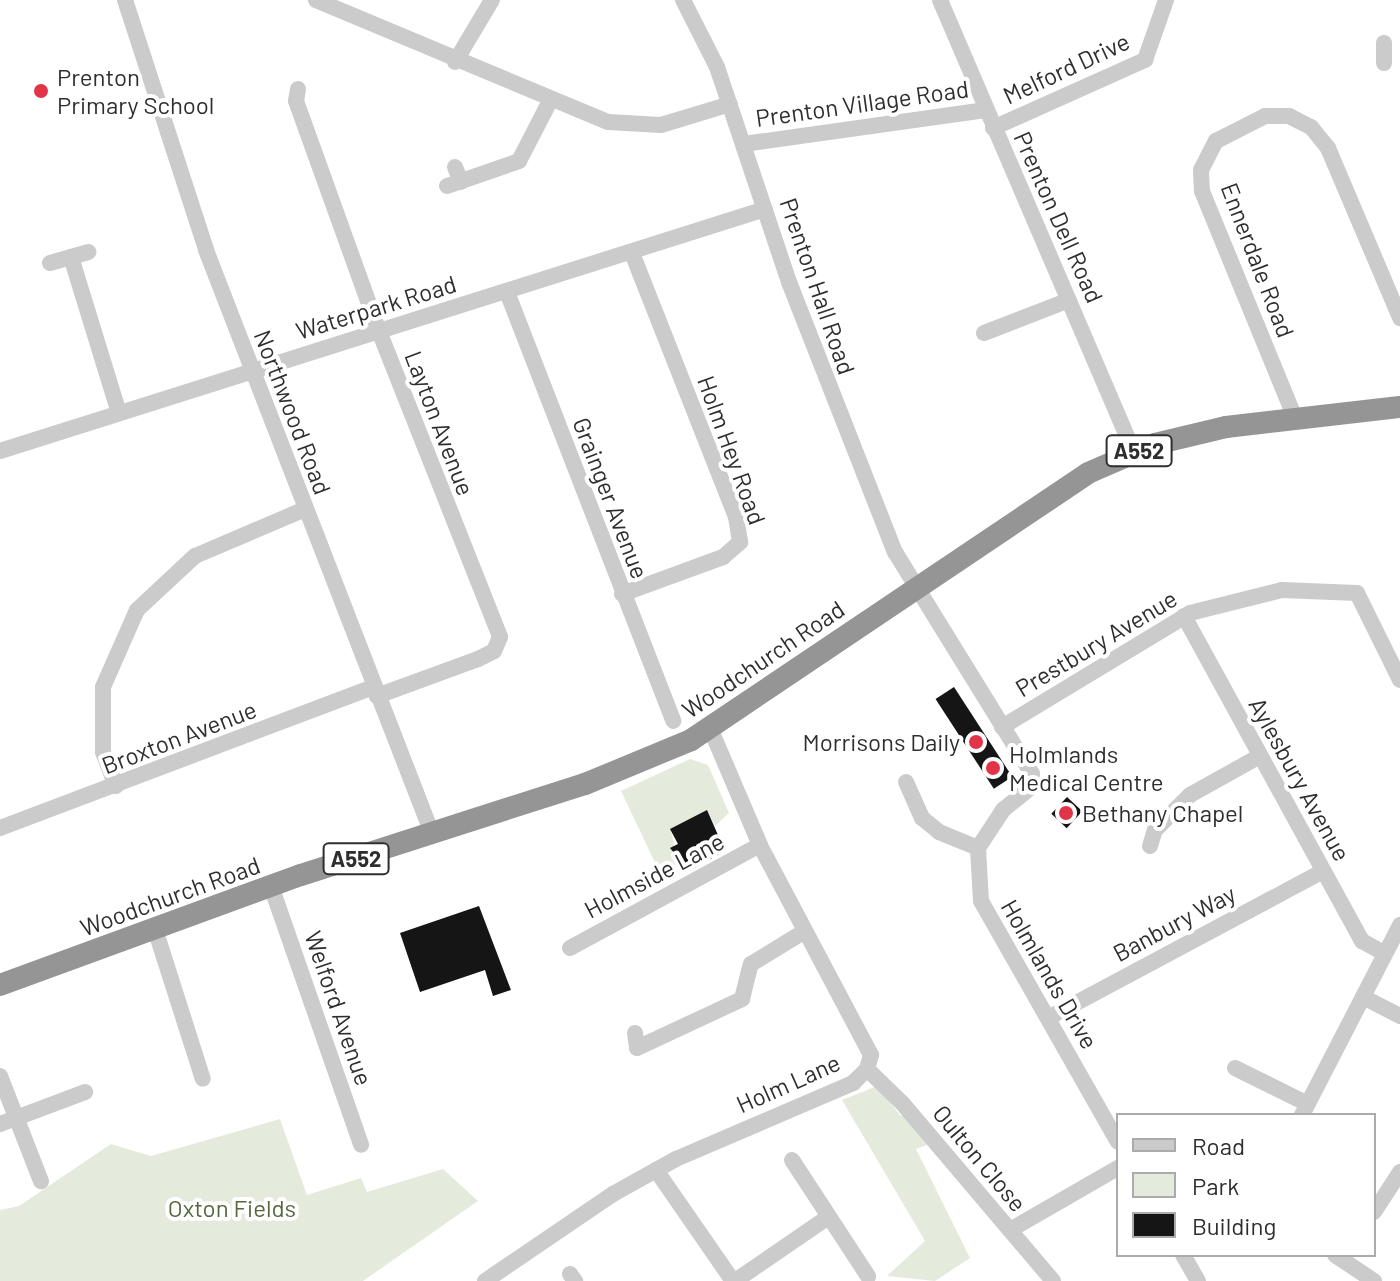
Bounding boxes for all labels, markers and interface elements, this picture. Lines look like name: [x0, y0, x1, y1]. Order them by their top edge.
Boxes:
street label: Melford Drive: [998, 26, 1134, 110]
place label: Prenton Primary School: [57, 63, 214, 119]
street label: Prenton Village Road: [754, 74, 970, 132]
marker: Prenton Primary School: [32, 82, 50, 100]
street label: Prenton Dell Road: [1008, 127, 1110, 307]
street label: Ennerdale Road: [1215, 179, 1301, 341]
street label: Prenton Hall Road: [774, 194, 862, 378]
street label: Waterpark Road: [292, 269, 460, 345]
street label: Northwood Road: [248, 326, 338, 498]
street label: Layton Avenue: [399, 347, 481, 499]
street label: Holm Hey Road: [692, 372, 772, 528]
street label: Grainger Avenue: [567, 413, 655, 583]
road number: A552: [1105, 433, 1173, 469]
street label: Prestbury Avenue: [1010, 583, 1182, 703]
street label: Woodchurch Road: [676, 594, 850, 724]
street label: Aylesbury Avenue: [1243, 692, 1357, 866]
street label: Broxton Avenue: [98, 694, 260, 780]
place label: Morrisons Daily: [803, 728, 960, 756]
marker: Morrisons Daily: [967, 733, 985, 751]
place label: Holmlands Medical Centre: [1009, 740, 1164, 796]
marker: Holmlands Medical Centre: [984, 759, 1002, 777]
place label: Bethany Chapel: [1082, 799, 1243, 827]
marker: Bethany Chapel: [1057, 804, 1075, 822]
street label: Holmside Lane: [579, 826, 729, 924]
road number: A552: [322, 841, 390, 877]
street label: Woodchurch Road: [76, 850, 264, 942]
street label: Banbury Way: [1108, 879, 1240, 967]
street label: Holmlands Drive: [996, 894, 1104, 1054]
street label: Welford Avenue: [299, 927, 379, 1089]
street label: Holm Lane: [732, 1047, 844, 1119]
street label: Oulton Close: [927, 1099, 1033, 1217]
legend: [1116, 1113, 1376, 1257]
text: Road: [1192, 1131, 1245, 1160]
text: Park: [1192, 1171, 1239, 1200]
park label: Oxton Fields: [168, 1194, 296, 1222]
text: Building: [1192, 1211, 1276, 1240]

